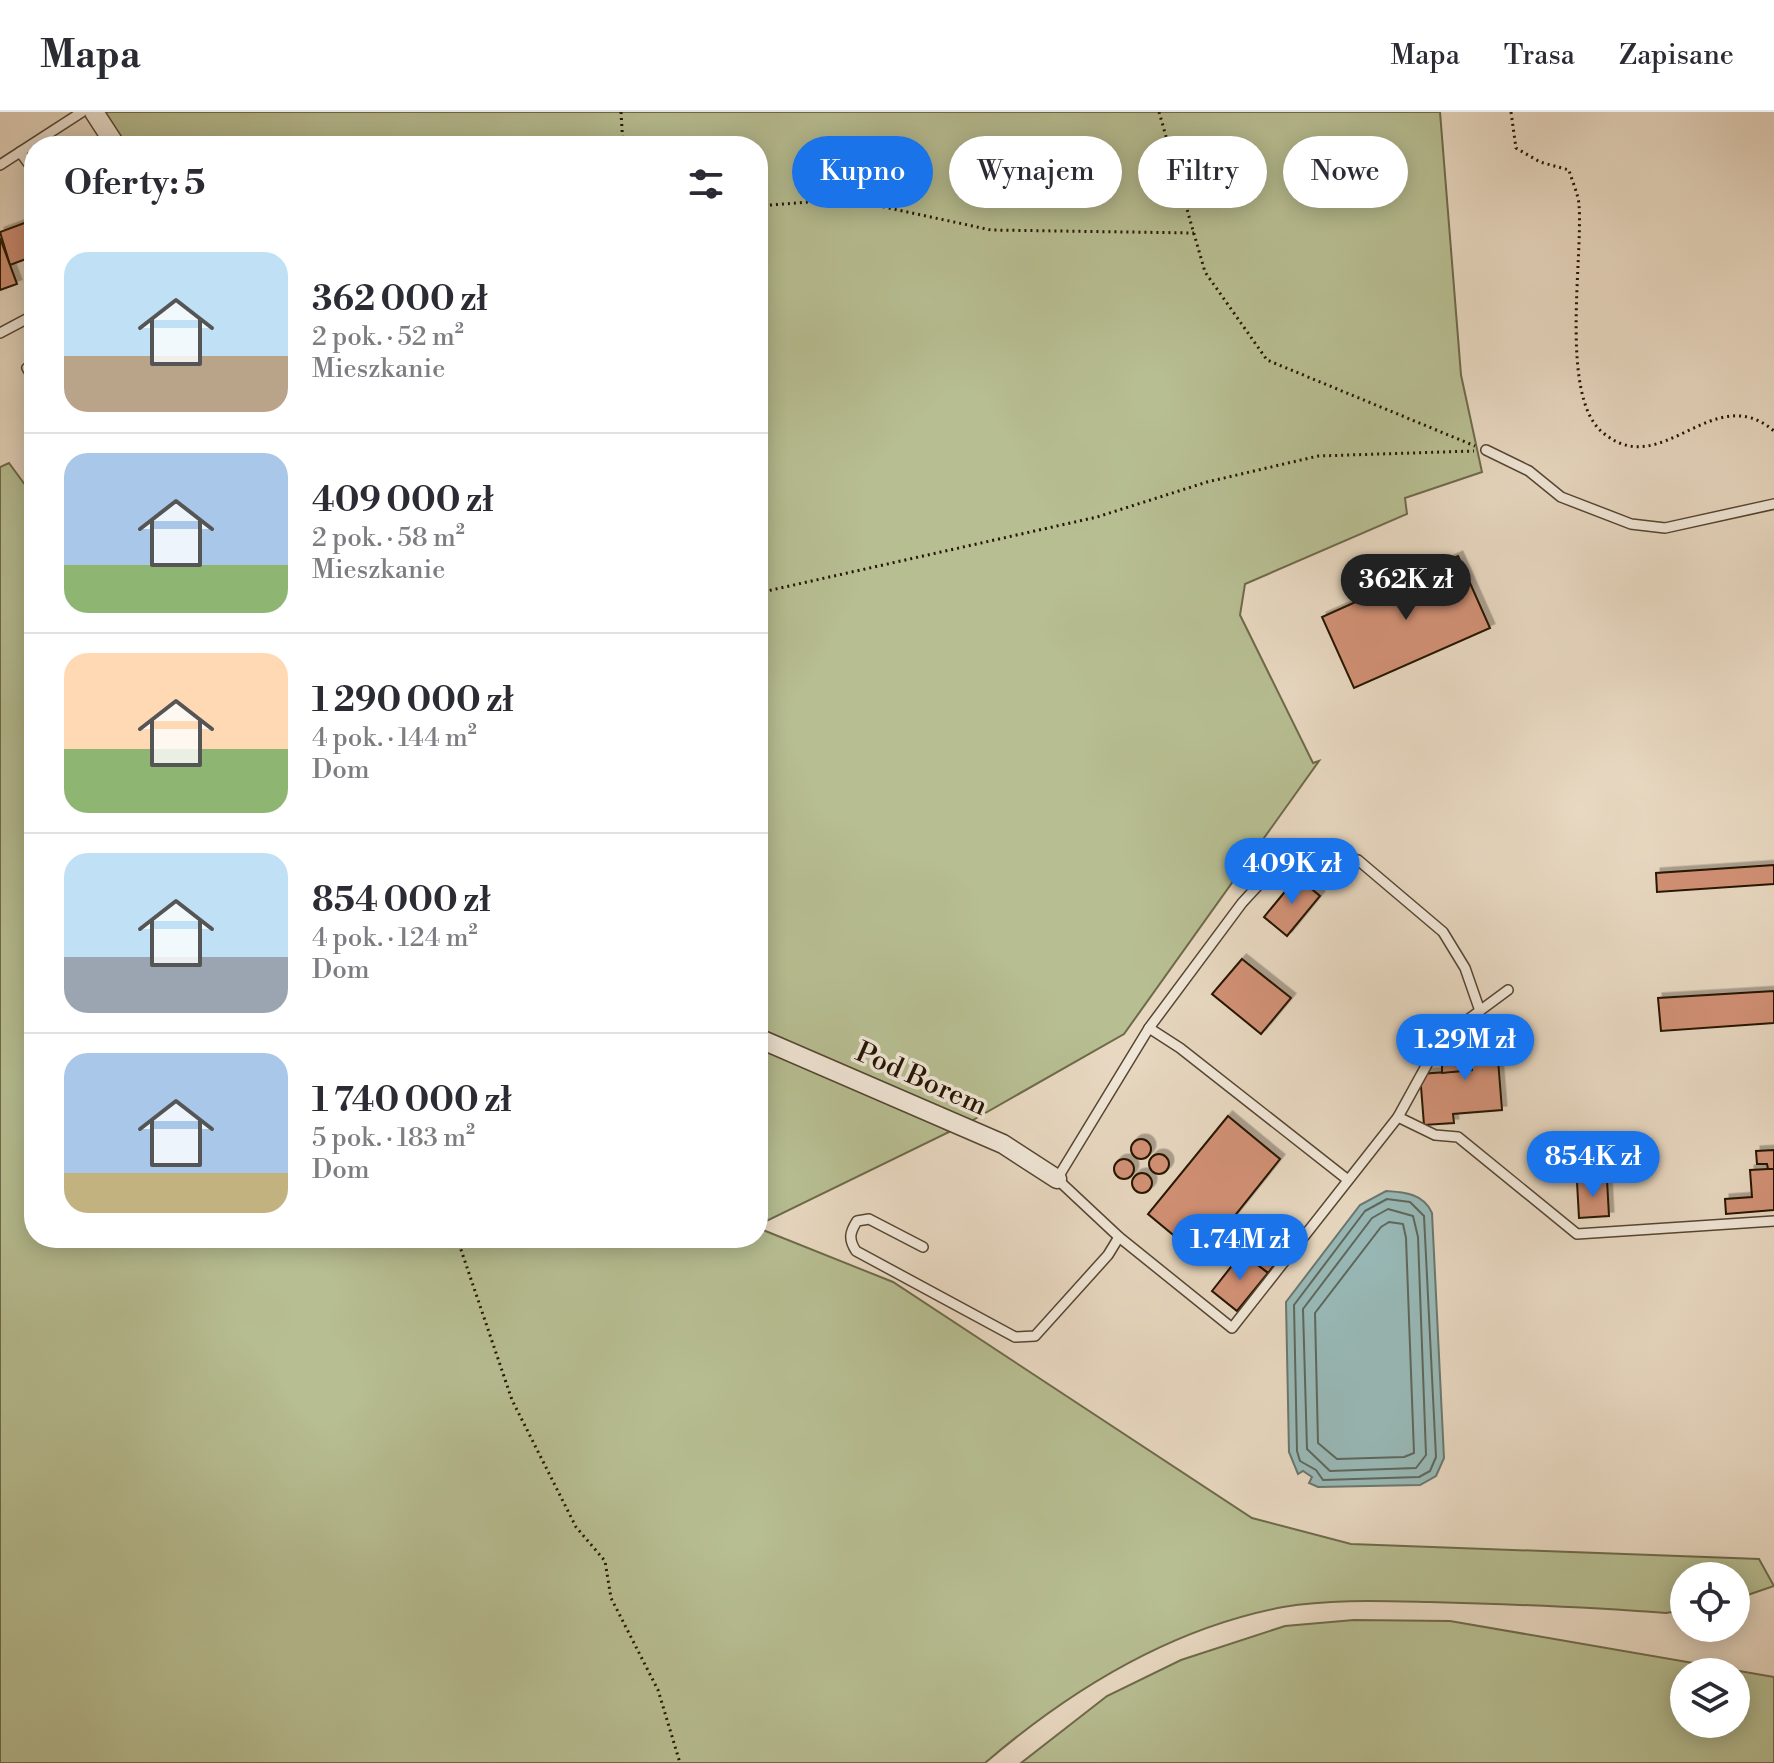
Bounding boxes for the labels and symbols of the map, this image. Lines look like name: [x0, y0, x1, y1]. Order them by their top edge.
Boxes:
pin: 362K zł: [1332, 554, 1480, 622]
pin: 409K zł: [1218, 838, 1366, 906]
pin: 1.29M zł: [1382, 1014, 1548, 1082]
street label: Pod Borem: [850, 1035, 993, 1124]
pin: 854K zł: [1519, 1131, 1667, 1199]
pin: 1.74M zł: [1157, 1214, 1323, 1282]

